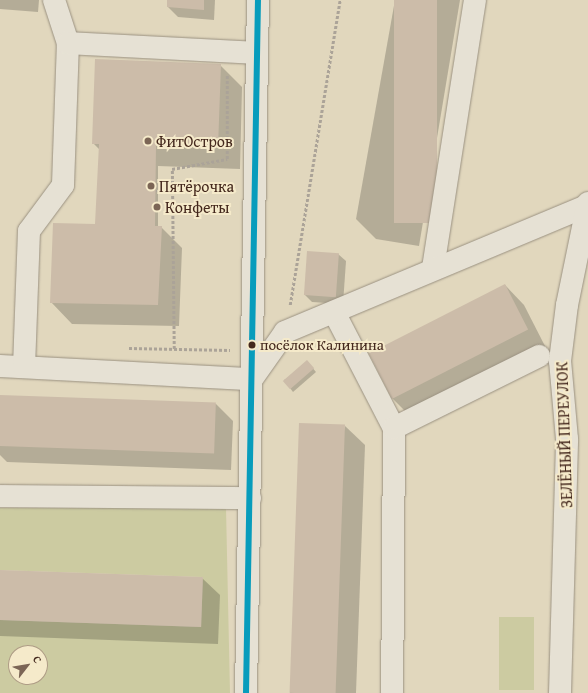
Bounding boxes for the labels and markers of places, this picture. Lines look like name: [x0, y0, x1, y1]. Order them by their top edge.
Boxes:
place label: ФитОстров: [156, 131, 233, 151]
marker: ФитОстров: [143, 136, 153, 146]
place label: Пятёрочка: [159, 176, 234, 196]
marker: Пятёрочка: [146, 181, 156, 191]
place label: Конфеты: [165, 197, 229, 217]
marker: Конфеты: [152, 202, 162, 212]
place label: посёлок Калинина: [260, 336, 384, 354]
marker: посёлок Калинина: [247, 340, 257, 350]

